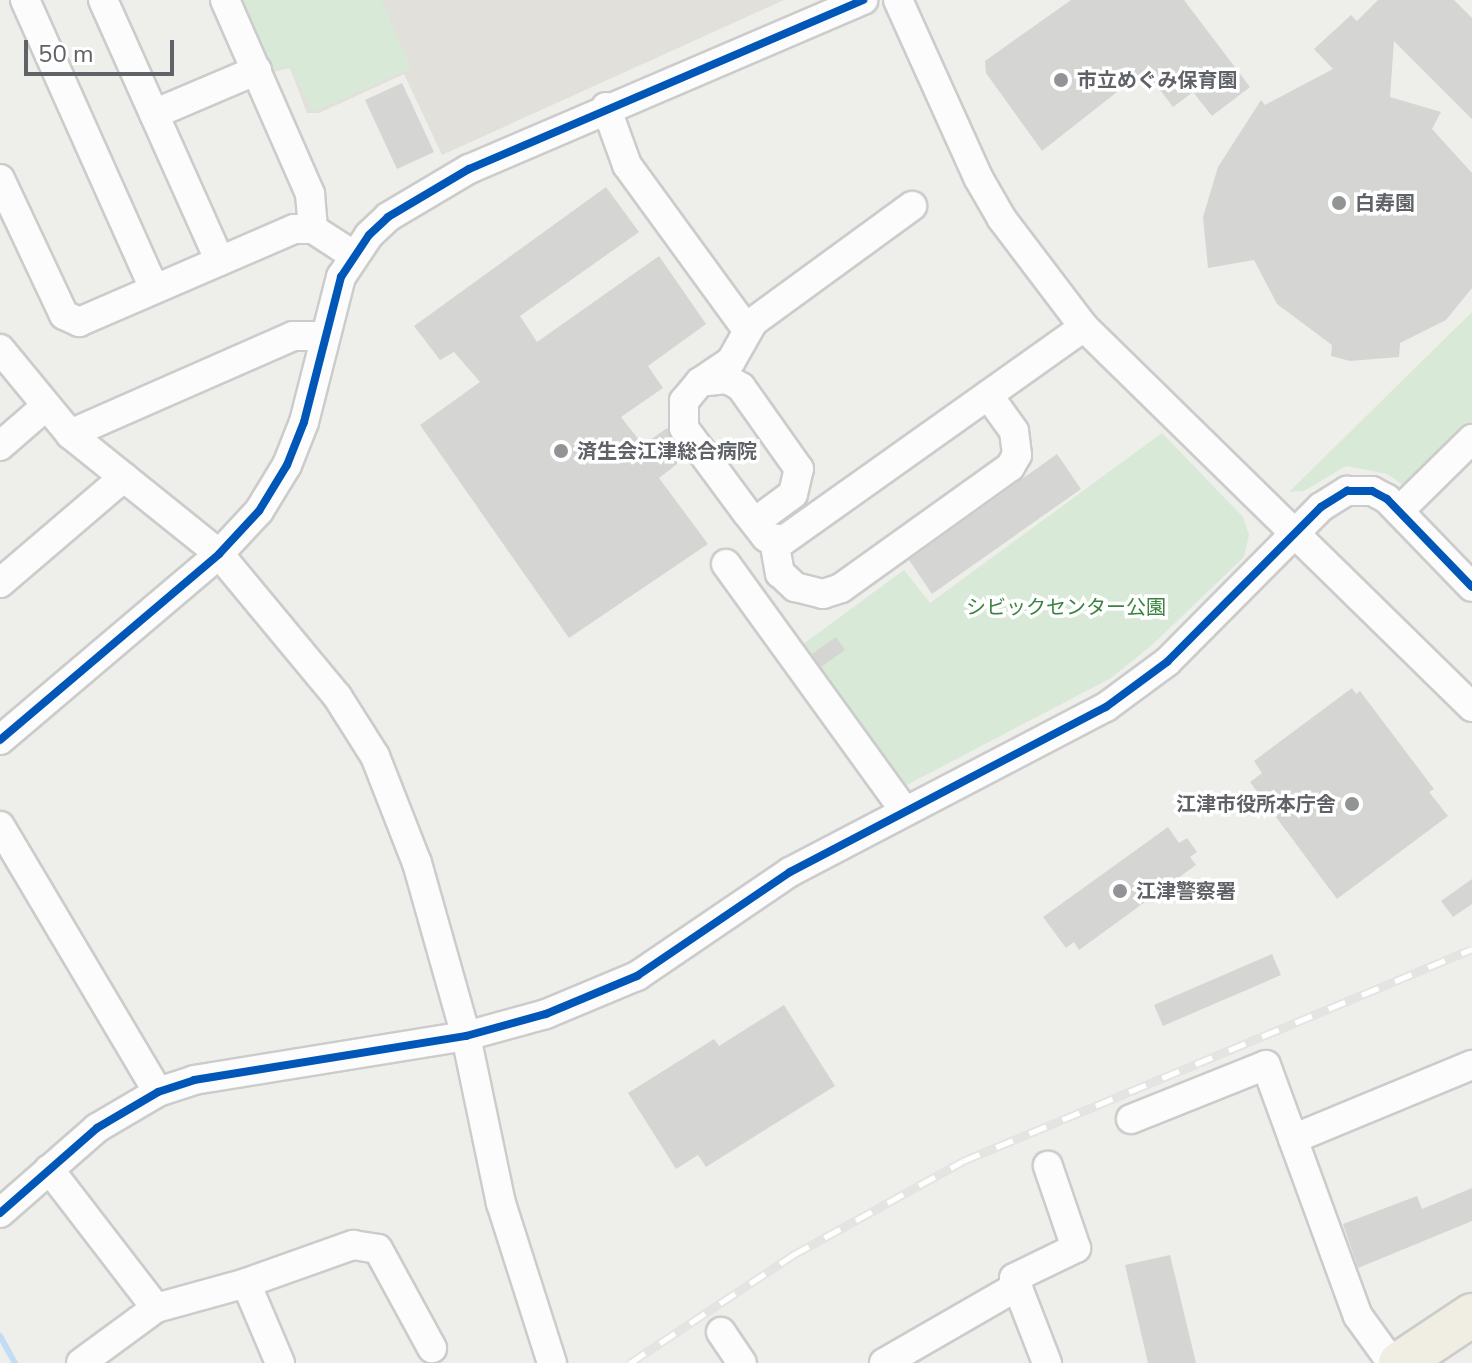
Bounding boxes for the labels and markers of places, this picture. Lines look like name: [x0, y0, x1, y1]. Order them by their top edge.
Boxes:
place label: 市立めぐみ保育園: [1077, 68, 1237, 92]
marker: 市立めぐみ保育園: [1052, 71, 1070, 89]
place label: 白寿園: [1355, 191, 1415, 215]
marker: 白寿園: [1330, 194, 1348, 212]
place label: 済生会江津総合病院: [577, 439, 757, 463]
marker: 済生会江津総合病院: [552, 442, 570, 460]
place label: 江津市役所本庁舎: [1176, 792, 1336, 816]
marker: 江津市役所本庁舎: [1343, 795, 1361, 813]
place label: 江津警察署: [1136, 879, 1236, 903]
marker: 江津警察署: [1111, 882, 1129, 900]

